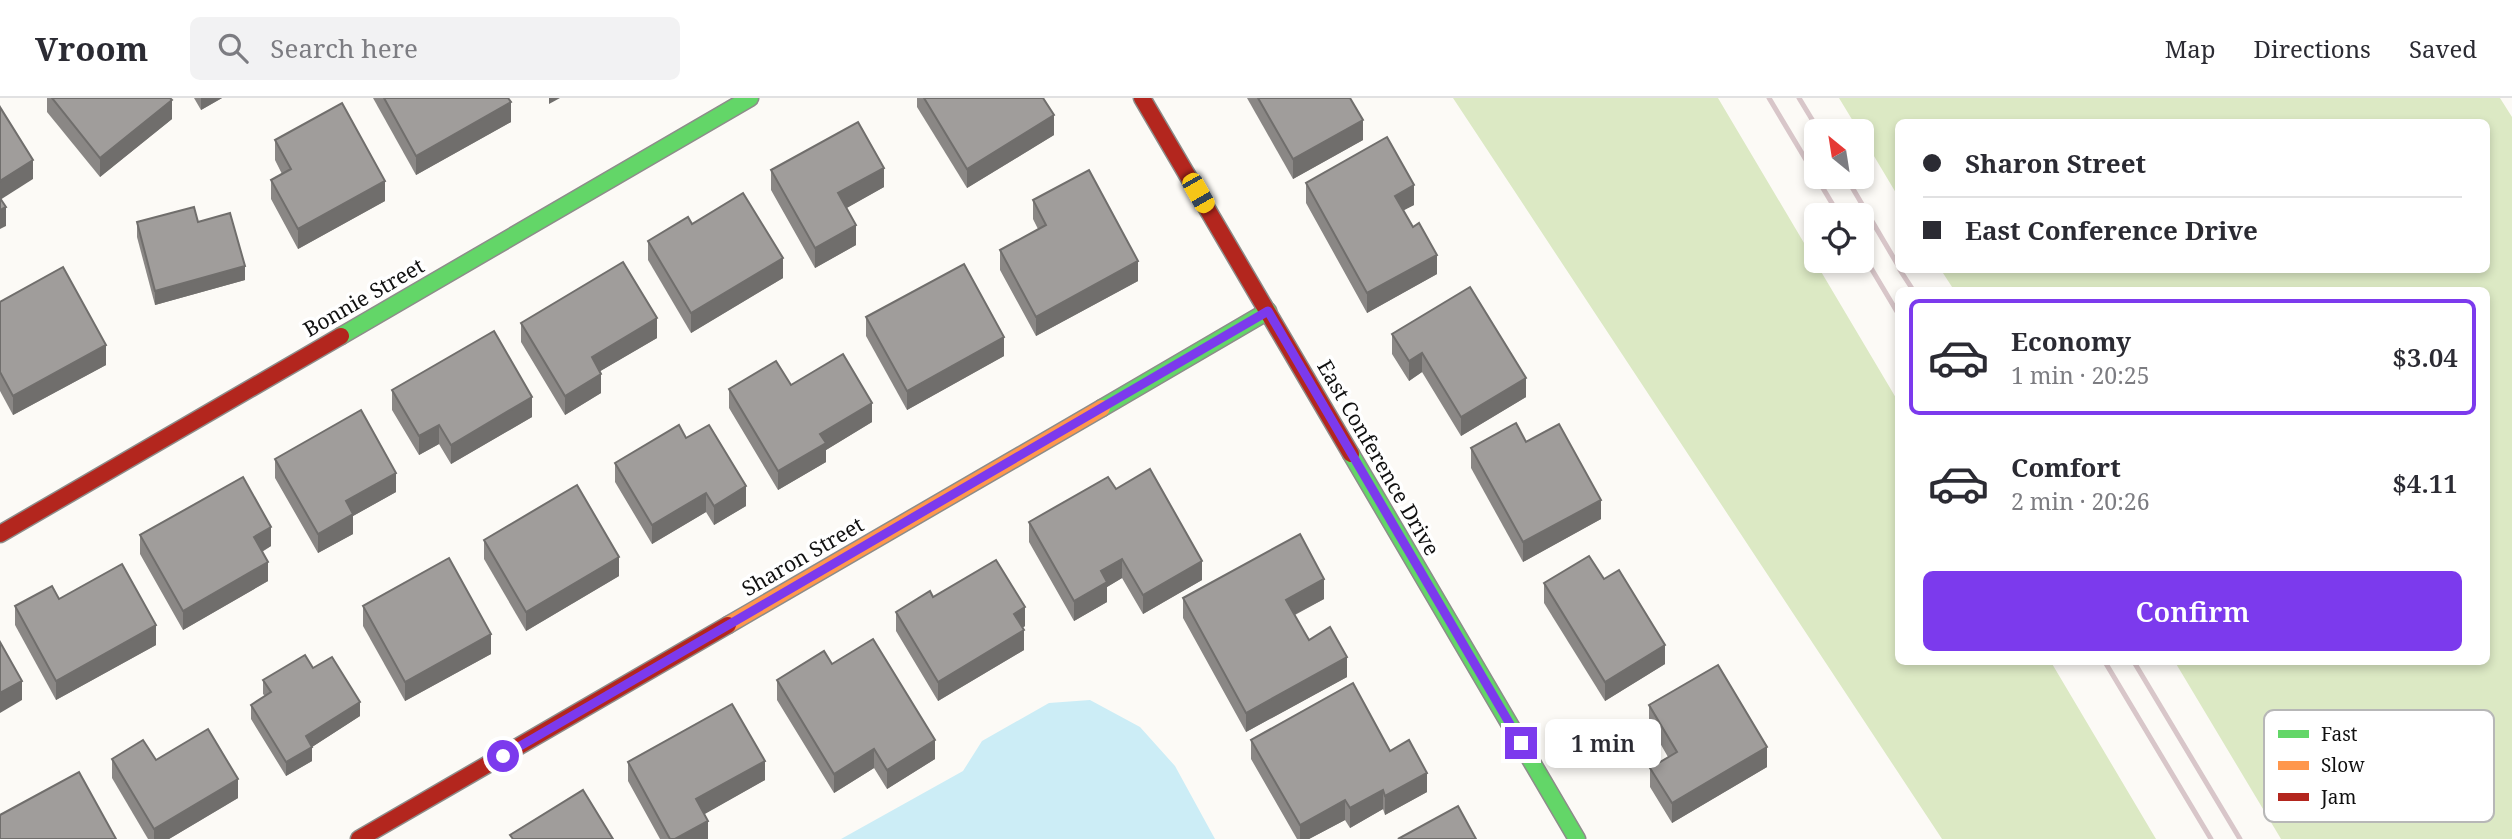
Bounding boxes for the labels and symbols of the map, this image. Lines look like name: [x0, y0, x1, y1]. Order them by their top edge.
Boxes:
north arrow: [1804, 119, 1874, 189]
car: [1179, 170, 1218, 216]
street label: Bonnie Street: [298, 251, 429, 343]
street label: East Conference Drive: [1311, 354, 1446, 561]
street label: Sharon Street: [737, 510, 868, 602]
legend: [2264, 710, 2494, 822]
callout: 1 min: [1546, 718, 1661, 768]
text: Fast: [2321, 721, 2358, 747]
route end: [1505, 727, 1537, 759]
route start: [487, 740, 519, 772]
text: Slow: [2321, 752, 2365, 778]
text: Jam: [2320, 784, 2356, 810]

